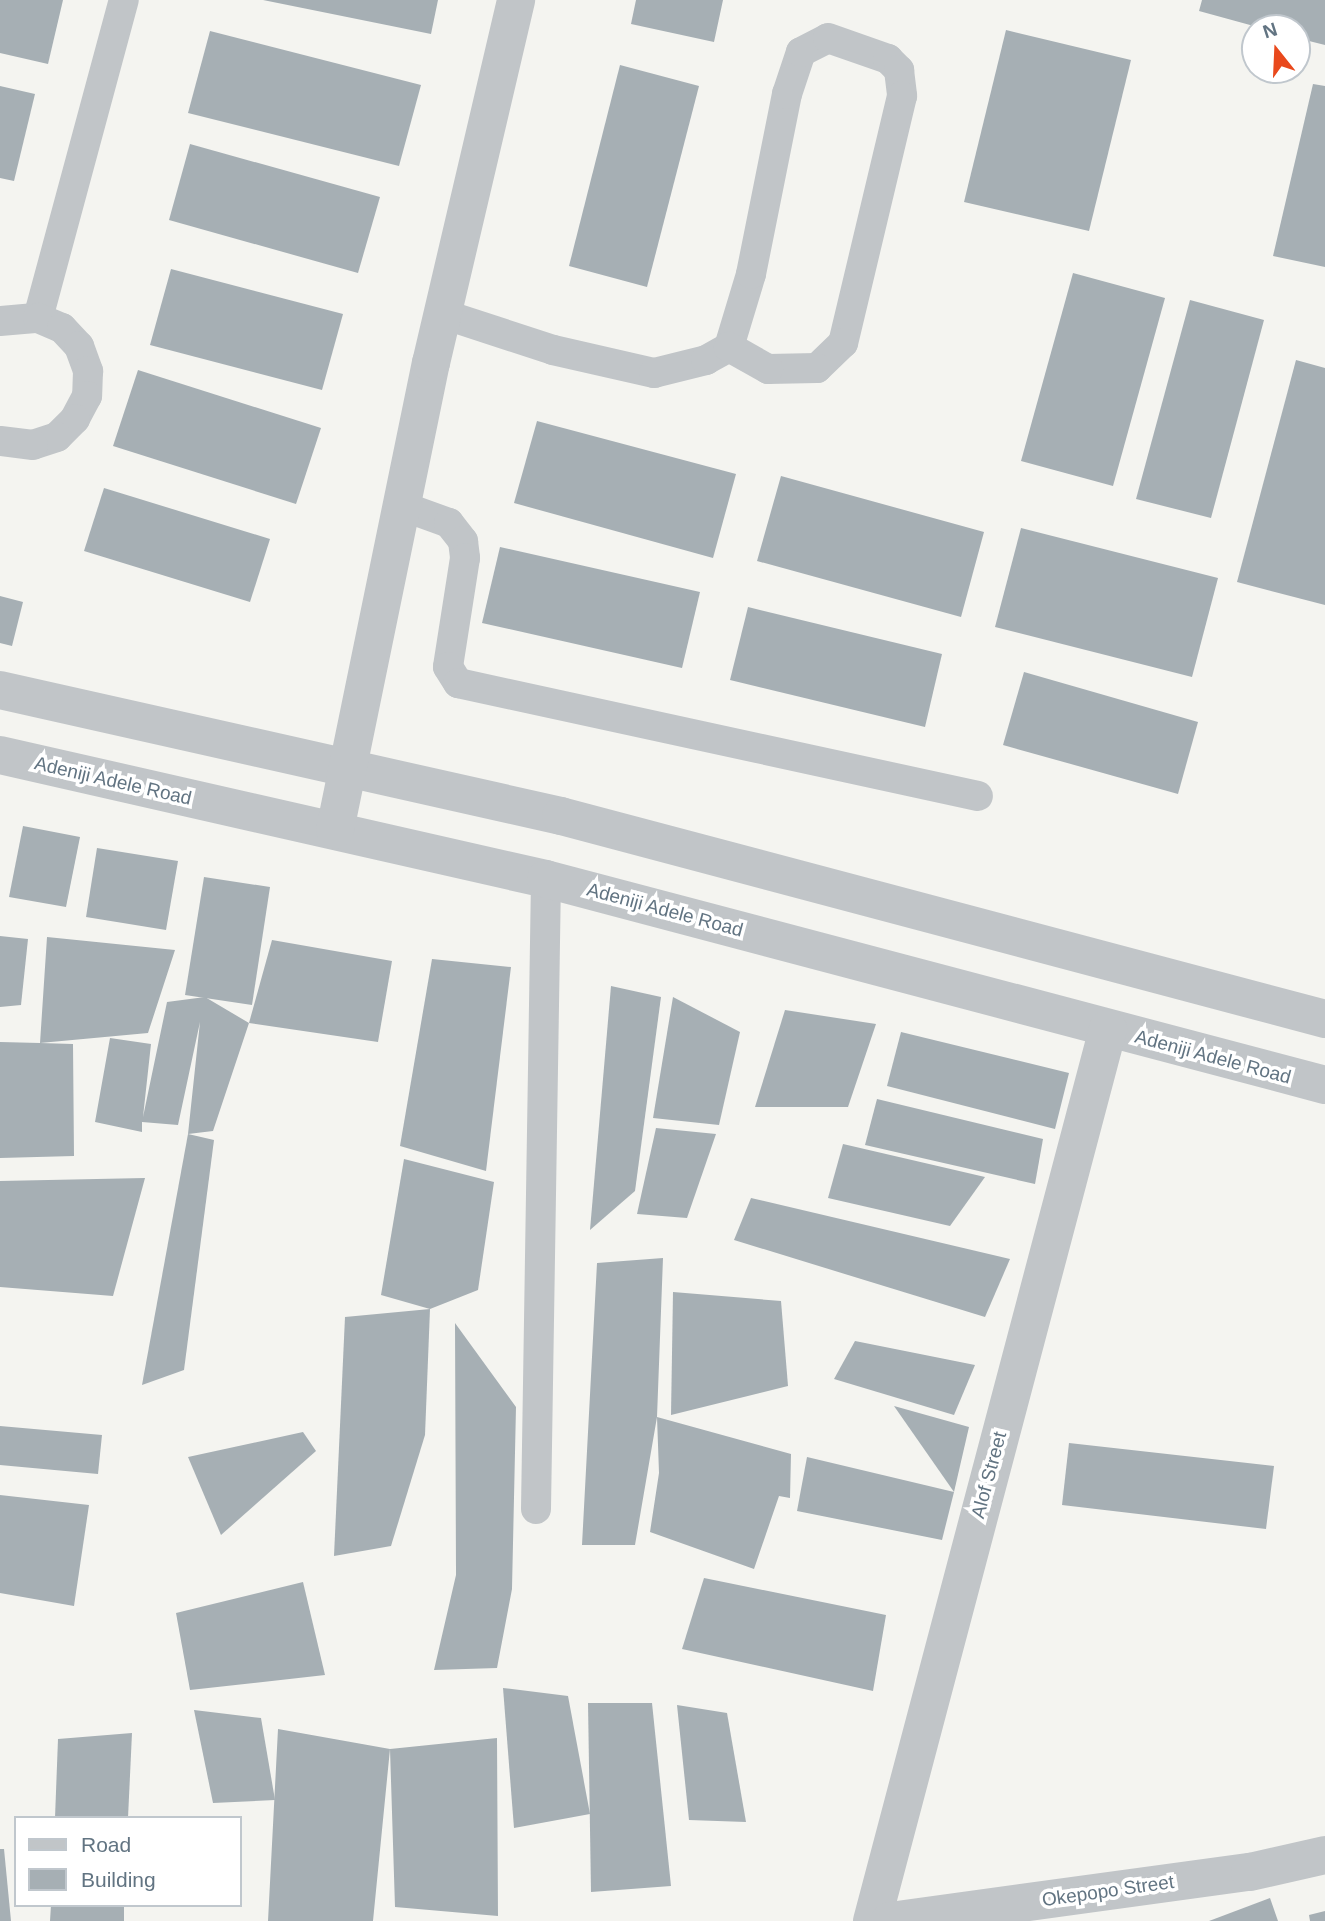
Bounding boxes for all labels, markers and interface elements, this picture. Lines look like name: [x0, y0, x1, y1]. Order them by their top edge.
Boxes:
north arrow: [1241, 14, 1311, 84]
text: N: [1260, 18, 1280, 43]
street label: Adeniji Adele Road: [32, 752, 194, 810]
street label: Adeniji Adele Road: [584, 878, 746, 942]
street label: Adeniji Adele Road: [1132, 1025, 1294, 1089]
street label: Alof Street: [967, 1429, 1011, 1521]
legend: [14, 1816, 242, 1907]
text: Road: [81, 1833, 131, 1856]
text: Building: [81, 1868, 156, 1891]
street label: Okepopo Street: [1041, 1870, 1175, 1912]

